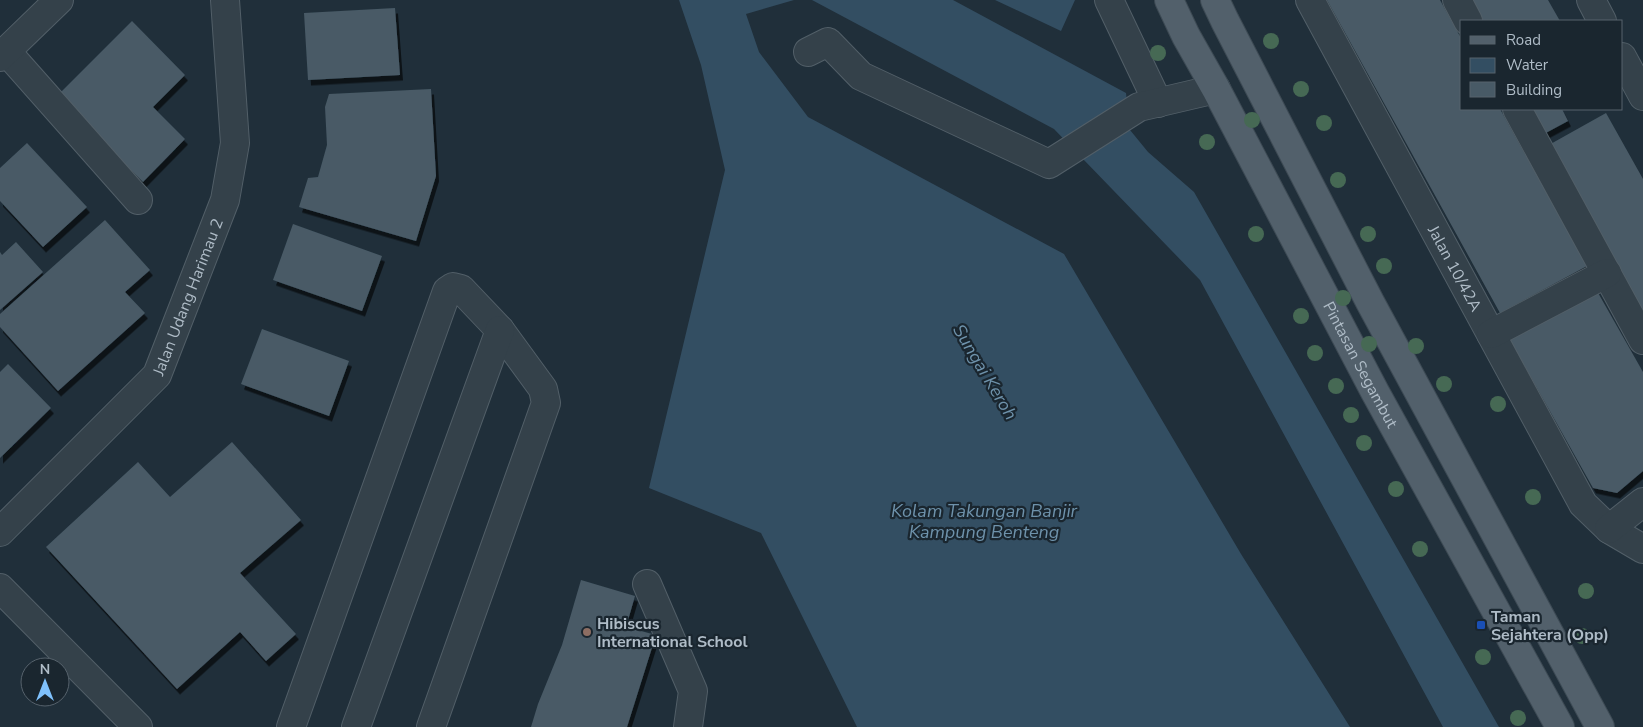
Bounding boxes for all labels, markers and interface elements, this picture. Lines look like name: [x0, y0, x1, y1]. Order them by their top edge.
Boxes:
legend: [1460, 20, 1623, 110]
text: Road: [1506, 30, 1541, 50]
text: Water: [1506, 55, 1549, 75]
text: Building: [1506, 80, 1562, 100]
street label: Jalan Udang Harimau 2: [147, 215, 229, 380]
street label: Jalan 10/42A: [1422, 221, 1487, 316]
street label: Pintasan Segambut: [1317, 298, 1403, 433]
water label: Sungai Keroh: [947, 320, 1023, 424]
water label: Kolam Takungan Banjir Kampung Benteng: [891, 499, 1078, 544]
place label: Taman Sejahtera (Opp): [1491, 606, 1609, 646]
place label: Hibiscus International School: [597, 613, 748, 653]
marker: Taman Sejahtera (Opp): [1475, 619, 1487, 631]
marker: Hibiscus International School: [581, 626, 593, 638]
north arrow: [20, 657, 70, 707]
text: N: [40, 660, 50, 679]

